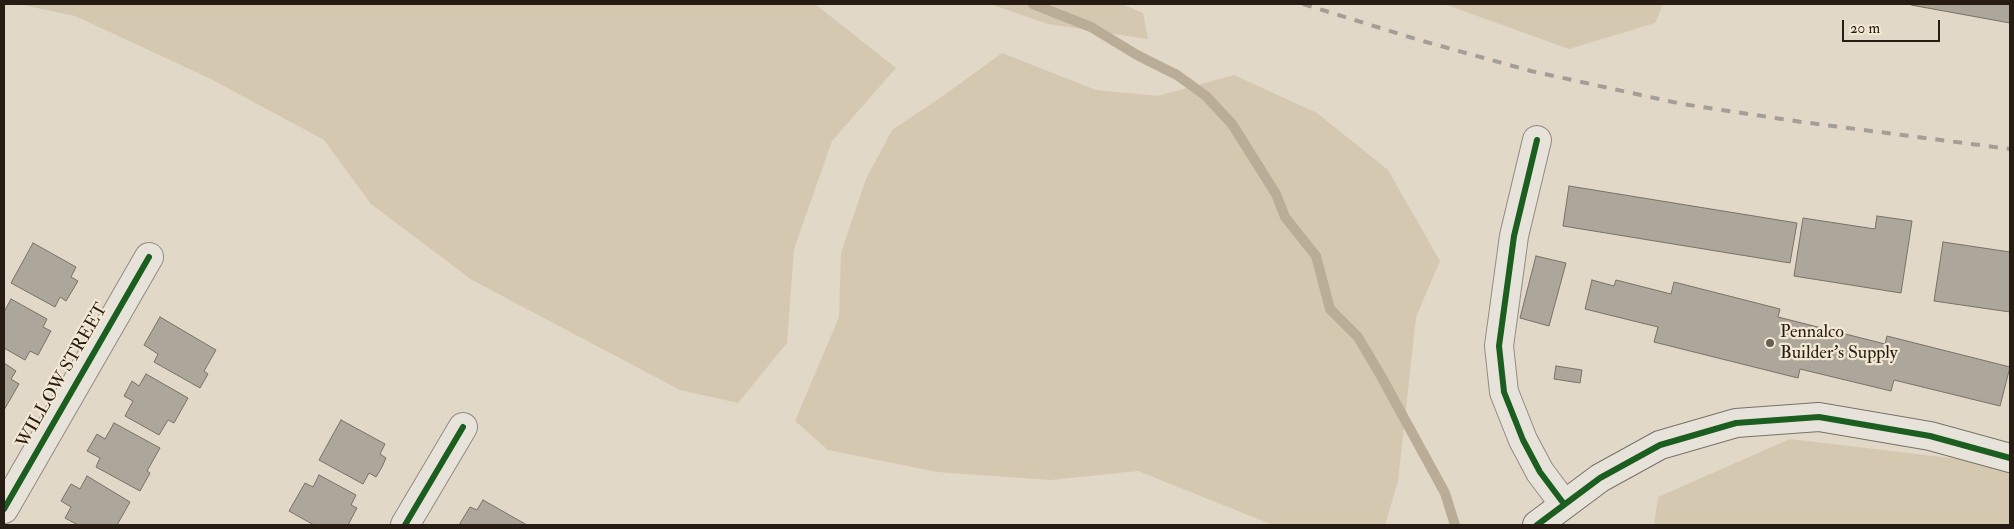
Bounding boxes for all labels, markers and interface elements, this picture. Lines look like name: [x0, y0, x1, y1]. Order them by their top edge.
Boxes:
scale bar: [1844, 10, 1942, 42]
text: 20 m: [1850, 19, 1880, 38]
street label: WILLOW STREET: [13, 300, 113, 452]
place label: Pennalco Builder's Supply: [1780, 322, 1898, 364]
marker: Pennalco Builder's Supply: [1764, 337, 1776, 349]

